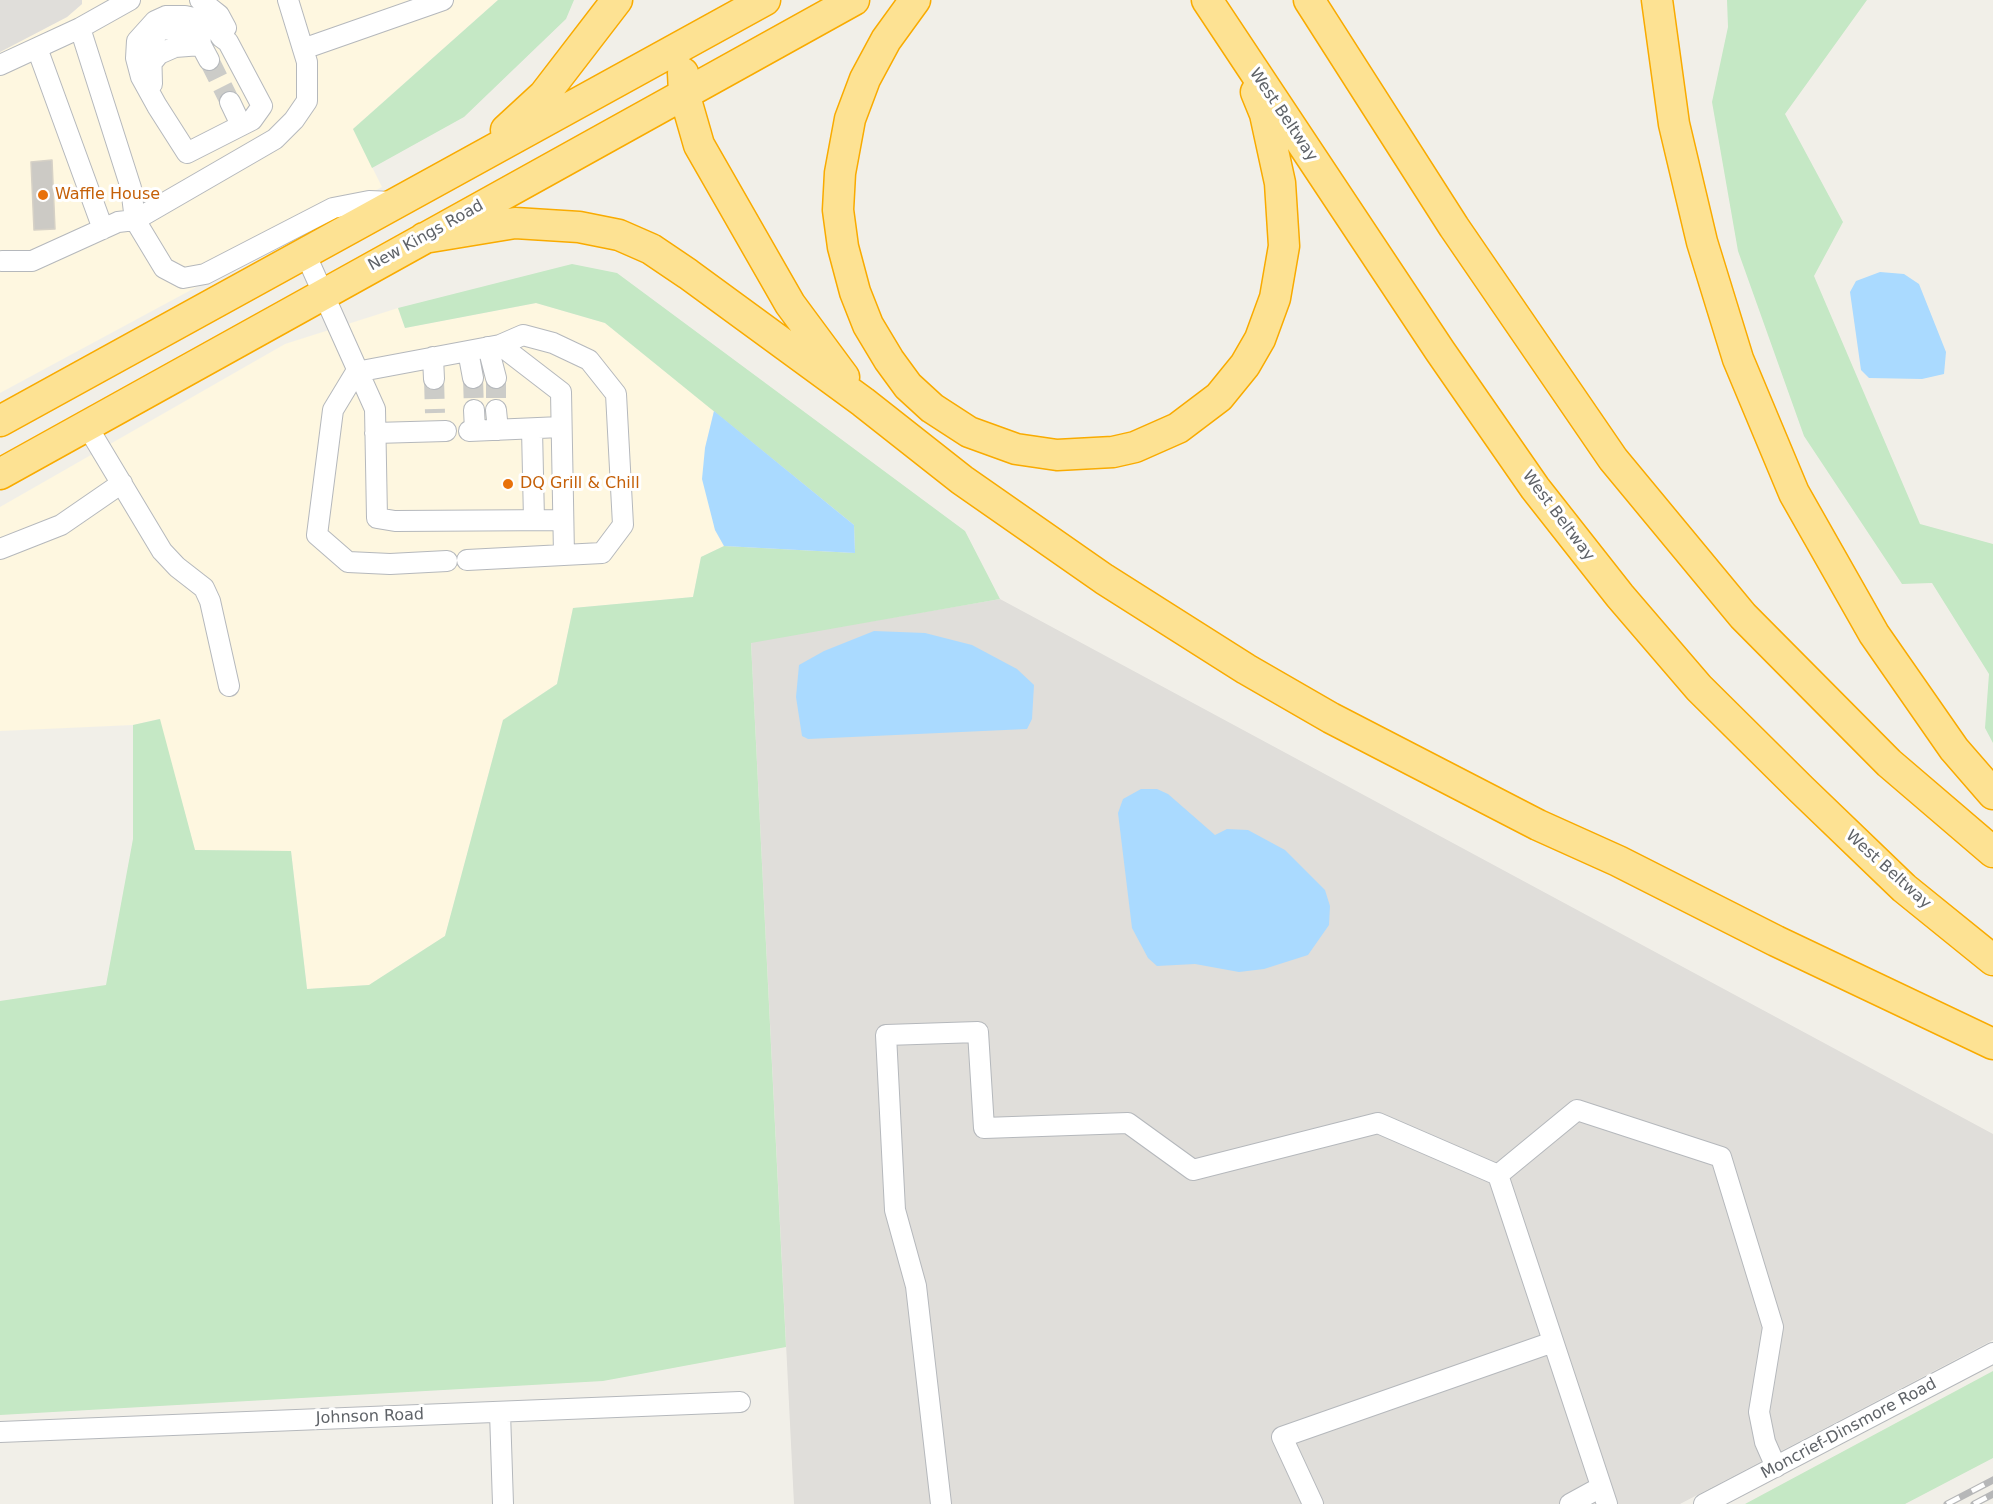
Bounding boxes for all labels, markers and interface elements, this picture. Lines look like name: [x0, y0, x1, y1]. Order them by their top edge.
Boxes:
street label: West Beltway: [1245, 65, 1321, 165]
place label: Waffle House: [55, 185, 160, 205]
marker: Waffle House: [36, 188, 50, 202]
street label: New Kings Road: [365, 196, 487, 276]
street label: West Beltway: [1518, 467, 1598, 565]
place label: DQ Grill & Chill: [520, 474, 640, 494]
marker: DQ Grill & Chill: [501, 477, 515, 491]
street label: West Beltway: [1841, 827, 1935, 913]
street label: Moncrief-Dinsmore Road: [1758, 1375, 1940, 1483]
street label: Johnson Road: [316, 1406, 424, 1428]

